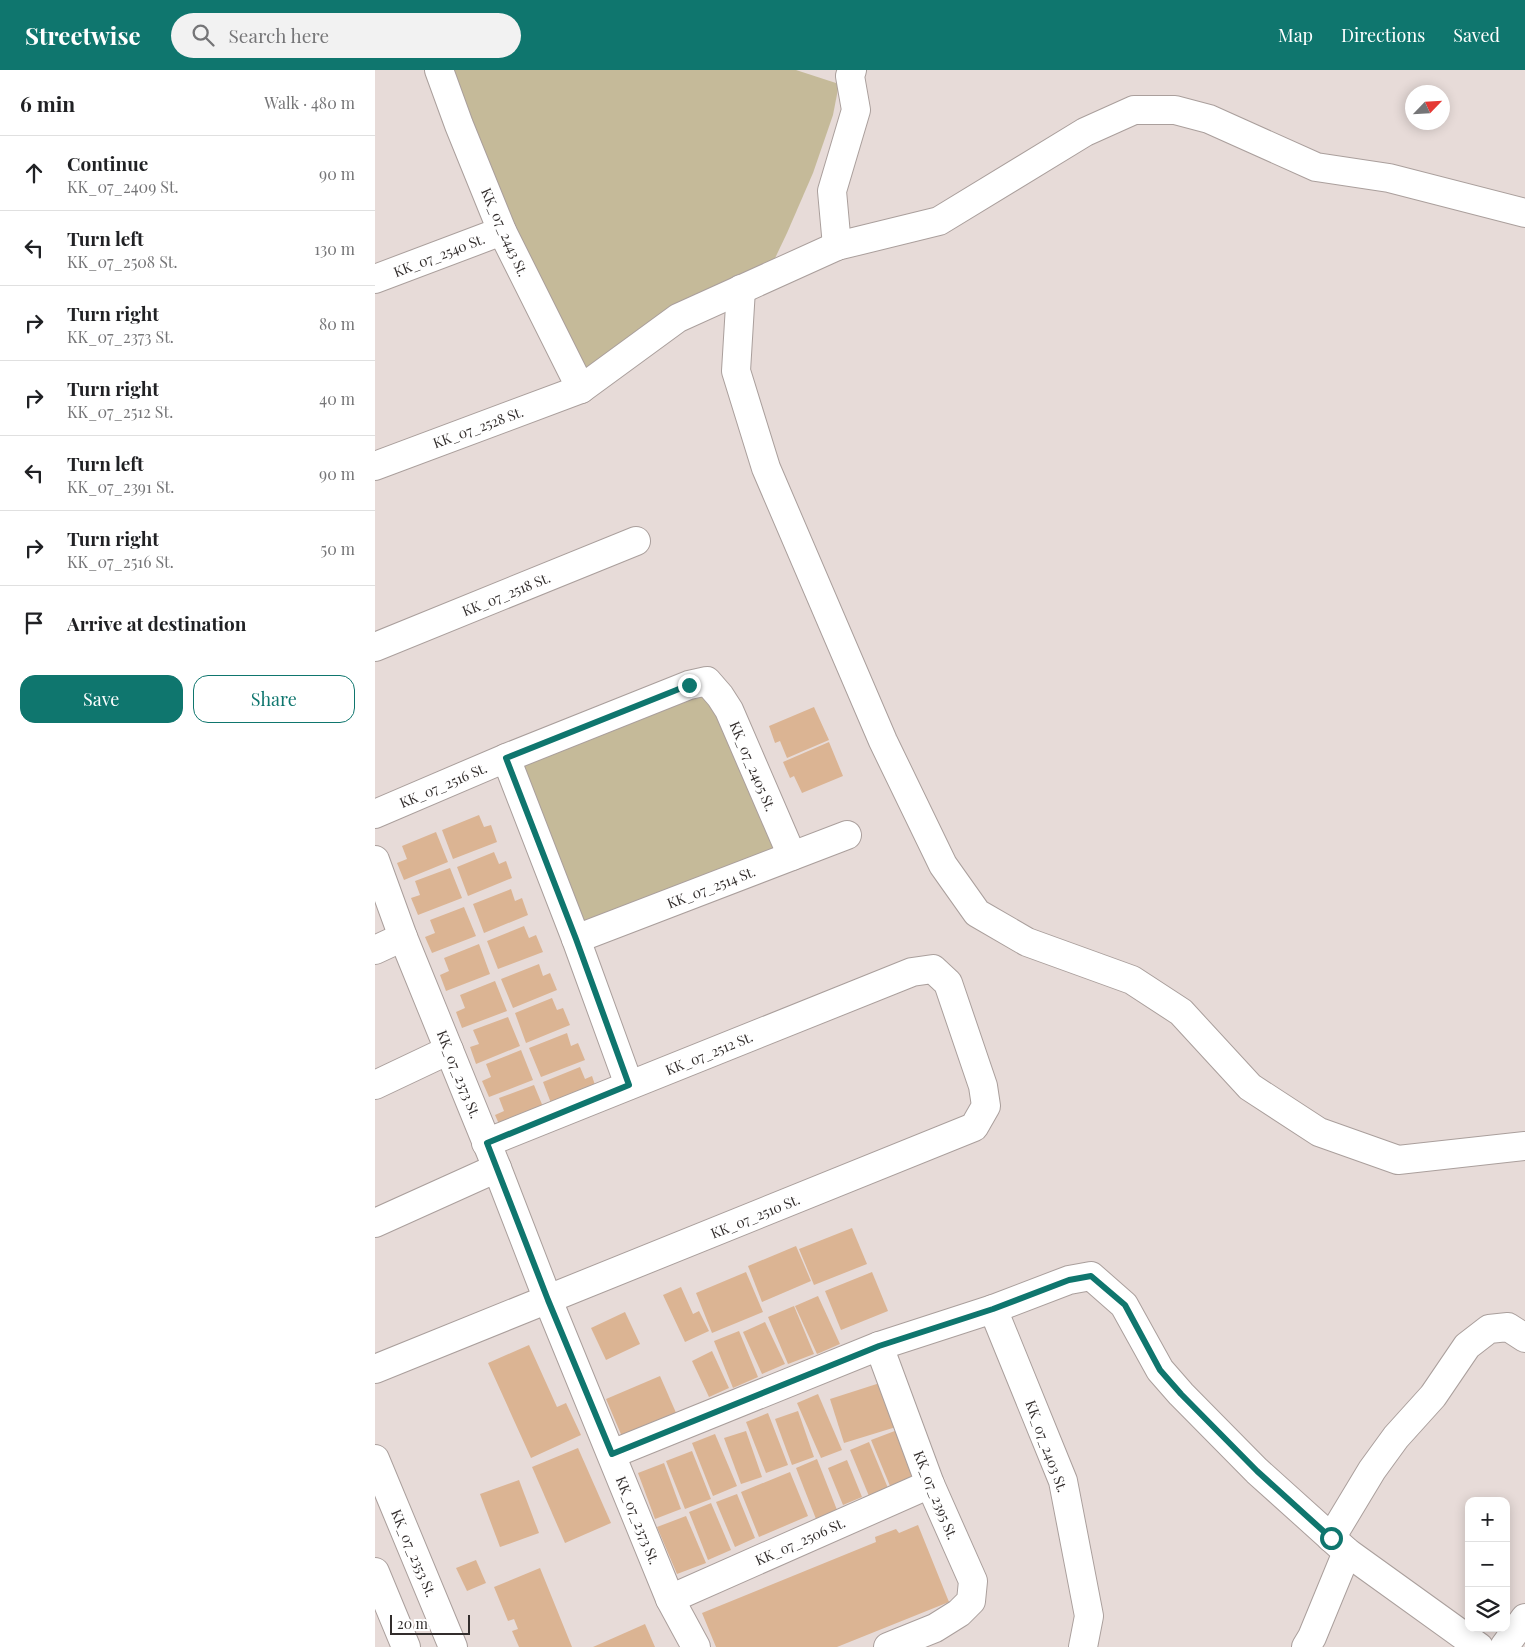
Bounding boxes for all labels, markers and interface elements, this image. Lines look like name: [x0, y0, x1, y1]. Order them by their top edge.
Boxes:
search box: [171, 13, 521, 58]
text: Streetwise: [25, 19, 141, 51]
icon: search: [189, 21, 217, 49]
text: Search here: [229, 22, 329, 48]
text: Map: [1278, 23, 1313, 47]
text: Directions: [1341, 23, 1425, 47]
text: Saved: [1453, 23, 1500, 47]
north arrow: [1405, 85, 1450, 130]
text: 6 min: [20, 89, 75, 117]
text: Walk · 480 m: [264, 92, 355, 113]
text: Continue: [67, 150, 148, 176]
icon: ahead: [20, 159, 48, 187]
text: 90 m: [319, 163, 355, 184]
text: KK_07_2409 St.: [67, 176, 179, 197]
street label: KK_07_2443 St.: [477, 185, 533, 279]
text: Turn left: [67, 225, 144, 251]
street label: KK_07_2540 St.: [391, 229, 487, 281]
icon: left: [20, 234, 48, 262]
text: 130 m: [314, 238, 355, 259]
text: KK_07_2508 St.: [67, 251, 178, 272]
text: Turn right: [67, 300, 159, 326]
icon: right: [20, 309, 48, 337]
text: 80 m: [319, 313, 355, 334]
text: KK_07_2373 St.: [67, 326, 174, 347]
text: Turn right: [67, 375, 159, 401]
icon: right: [20, 384, 48, 412]
text: 40 m: [319, 388, 355, 409]
text: KK_07_2512 St.: [67, 401, 173, 422]
street label: KK_07_2528 St.: [430, 402, 526, 452]
text: Turn left: [67, 450, 144, 476]
icon: left: [20, 459, 48, 487]
text: 90 m: [319, 463, 355, 484]
text: KK_07_2391 St.: [67, 476, 174, 497]
text: Turn right: [67, 525, 159, 551]
icon: right: [20, 534, 48, 562]
text: 50 m: [321, 538, 355, 559]
text: KK_07_2516 St.: [67, 551, 174, 572]
street label: KK_07_2518 St.: [459, 568, 553, 620]
icon: arrive: [20, 609, 48, 637]
text: Arrive at destination: [67, 610, 247, 636]
route end: [678, 674, 701, 697]
button: Save: [20, 675, 183, 723]
button: Share: [193, 675, 355, 723]
street label: KK_07_2405 St.: [725, 718, 781, 814]
street label: KK_07_2516 St.: [396, 758, 490, 812]
street label: KK_07_2514 St.: [664, 861, 758, 913]
street label: KK_07_2373 St.: [433, 1027, 485, 1121]
street label: KK_07_2512 St.: [662, 1027, 756, 1079]
street label: KK_07_2510 St.: [708, 1189, 802, 1243]
street label: KK_07_2403 St.: [1022, 1397, 1072, 1495]
street label: KK_07_2395 St.: [910, 1448, 962, 1542]
street label: KK_07_2373 St.: [612, 1473, 664, 1567]
map controls: [1465, 1497, 1510, 1632]
button: +: [1465, 1497, 1510, 1542]
street label: KK_07_2353 St.: [387, 1506, 441, 1600]
street label: KK_07_2506 St.: [752, 1513, 848, 1569]
route start: [1320, 1527, 1343, 1550]
button: −: [1465, 1542, 1510, 1587]
button: layers: [1465, 1587, 1510, 1632]
scale bar: [390, 1612, 470, 1635]
text: 20 m: [397, 1614, 428, 1633]

